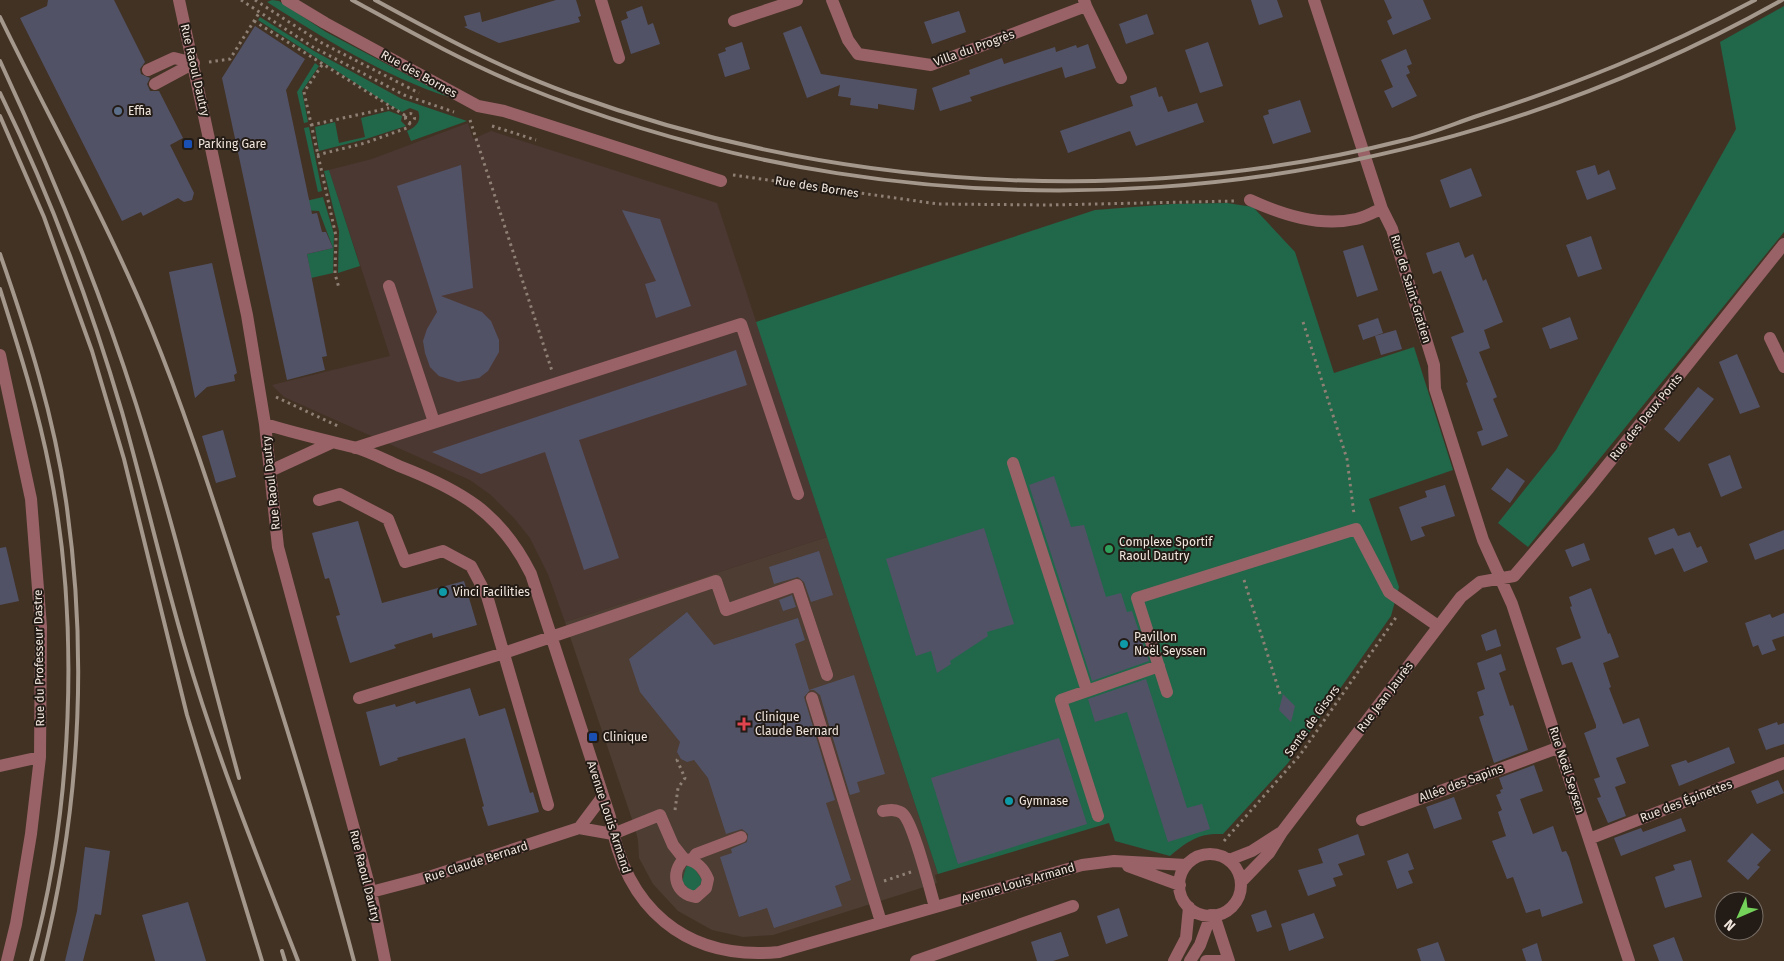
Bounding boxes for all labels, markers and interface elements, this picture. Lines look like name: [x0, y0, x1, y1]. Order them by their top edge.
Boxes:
street label: Rue Raoul Dautry: [178, 22, 212, 118]
street label: Villa du Progrès: [932, 27, 1017, 69]
street label: Rue des Bornes: [379, 47, 460, 101]
place label: Effia: [128, 104, 152, 118]
marker: Effia: [112, 105, 124, 117]
place label: Parking Gare: [198, 137, 266, 151]
marker: Parking Gare: [182, 138, 194, 150]
street label: Rue des Bornes: [774, 173, 860, 201]
street label: Rue de Saint-Gratien: [1388, 233, 1434, 345]
street label: Rue des Deux Ponts: [1607, 371, 1685, 463]
street label: Rue Raoul Dautry: [259, 435, 283, 531]
place label: Complexe Sportif Raoul Dautry: [1119, 535, 1213, 563]
marker: Complexe Sportif Raoul Dautry: [1103, 543, 1115, 555]
place label: Vinci Facilities: [453, 585, 530, 599]
marker: Vinci Facilities: [437, 586, 449, 598]
street label: Rue du Professeur Dastre: [31, 589, 47, 727]
place label: Pavillon Noël Seyssen: [1134, 630, 1206, 658]
marker: Pavillon Noël Seyssen: [1118, 638, 1130, 650]
street label: Rue Jean Jaurès: [1354, 659, 1416, 735]
street label: Sente de Gisors: [1281, 682, 1343, 759]
place label: Clinique Claude Bernard: [755, 710, 839, 738]
marker: Clinique Claude Bernard: [737, 717, 751, 731]
street label: Rue Noël Seysen: [1546, 725, 1588, 815]
place label: Clinique: [603, 730, 648, 744]
marker: Clinique: [587, 731, 599, 743]
street label: Avenue Louis Armand: [584, 759, 634, 875]
street label: Allée des Sapins: [1417, 761, 1505, 805]
street label: Rue des Épinettes: [1638, 776, 1734, 825]
place label: Gymnase: [1019, 794, 1068, 808]
marker: Gymnase: [1003, 795, 1015, 807]
street label: Rue Raoul Dautry: [347, 829, 383, 924]
street label: Rue Claude Bernard: [423, 839, 529, 885]
street label: Avenue Louis Armand: [960, 860, 1076, 906]
north arrow: [1714, 891, 1764, 941]
text: N: [1721, 916, 1739, 934]

